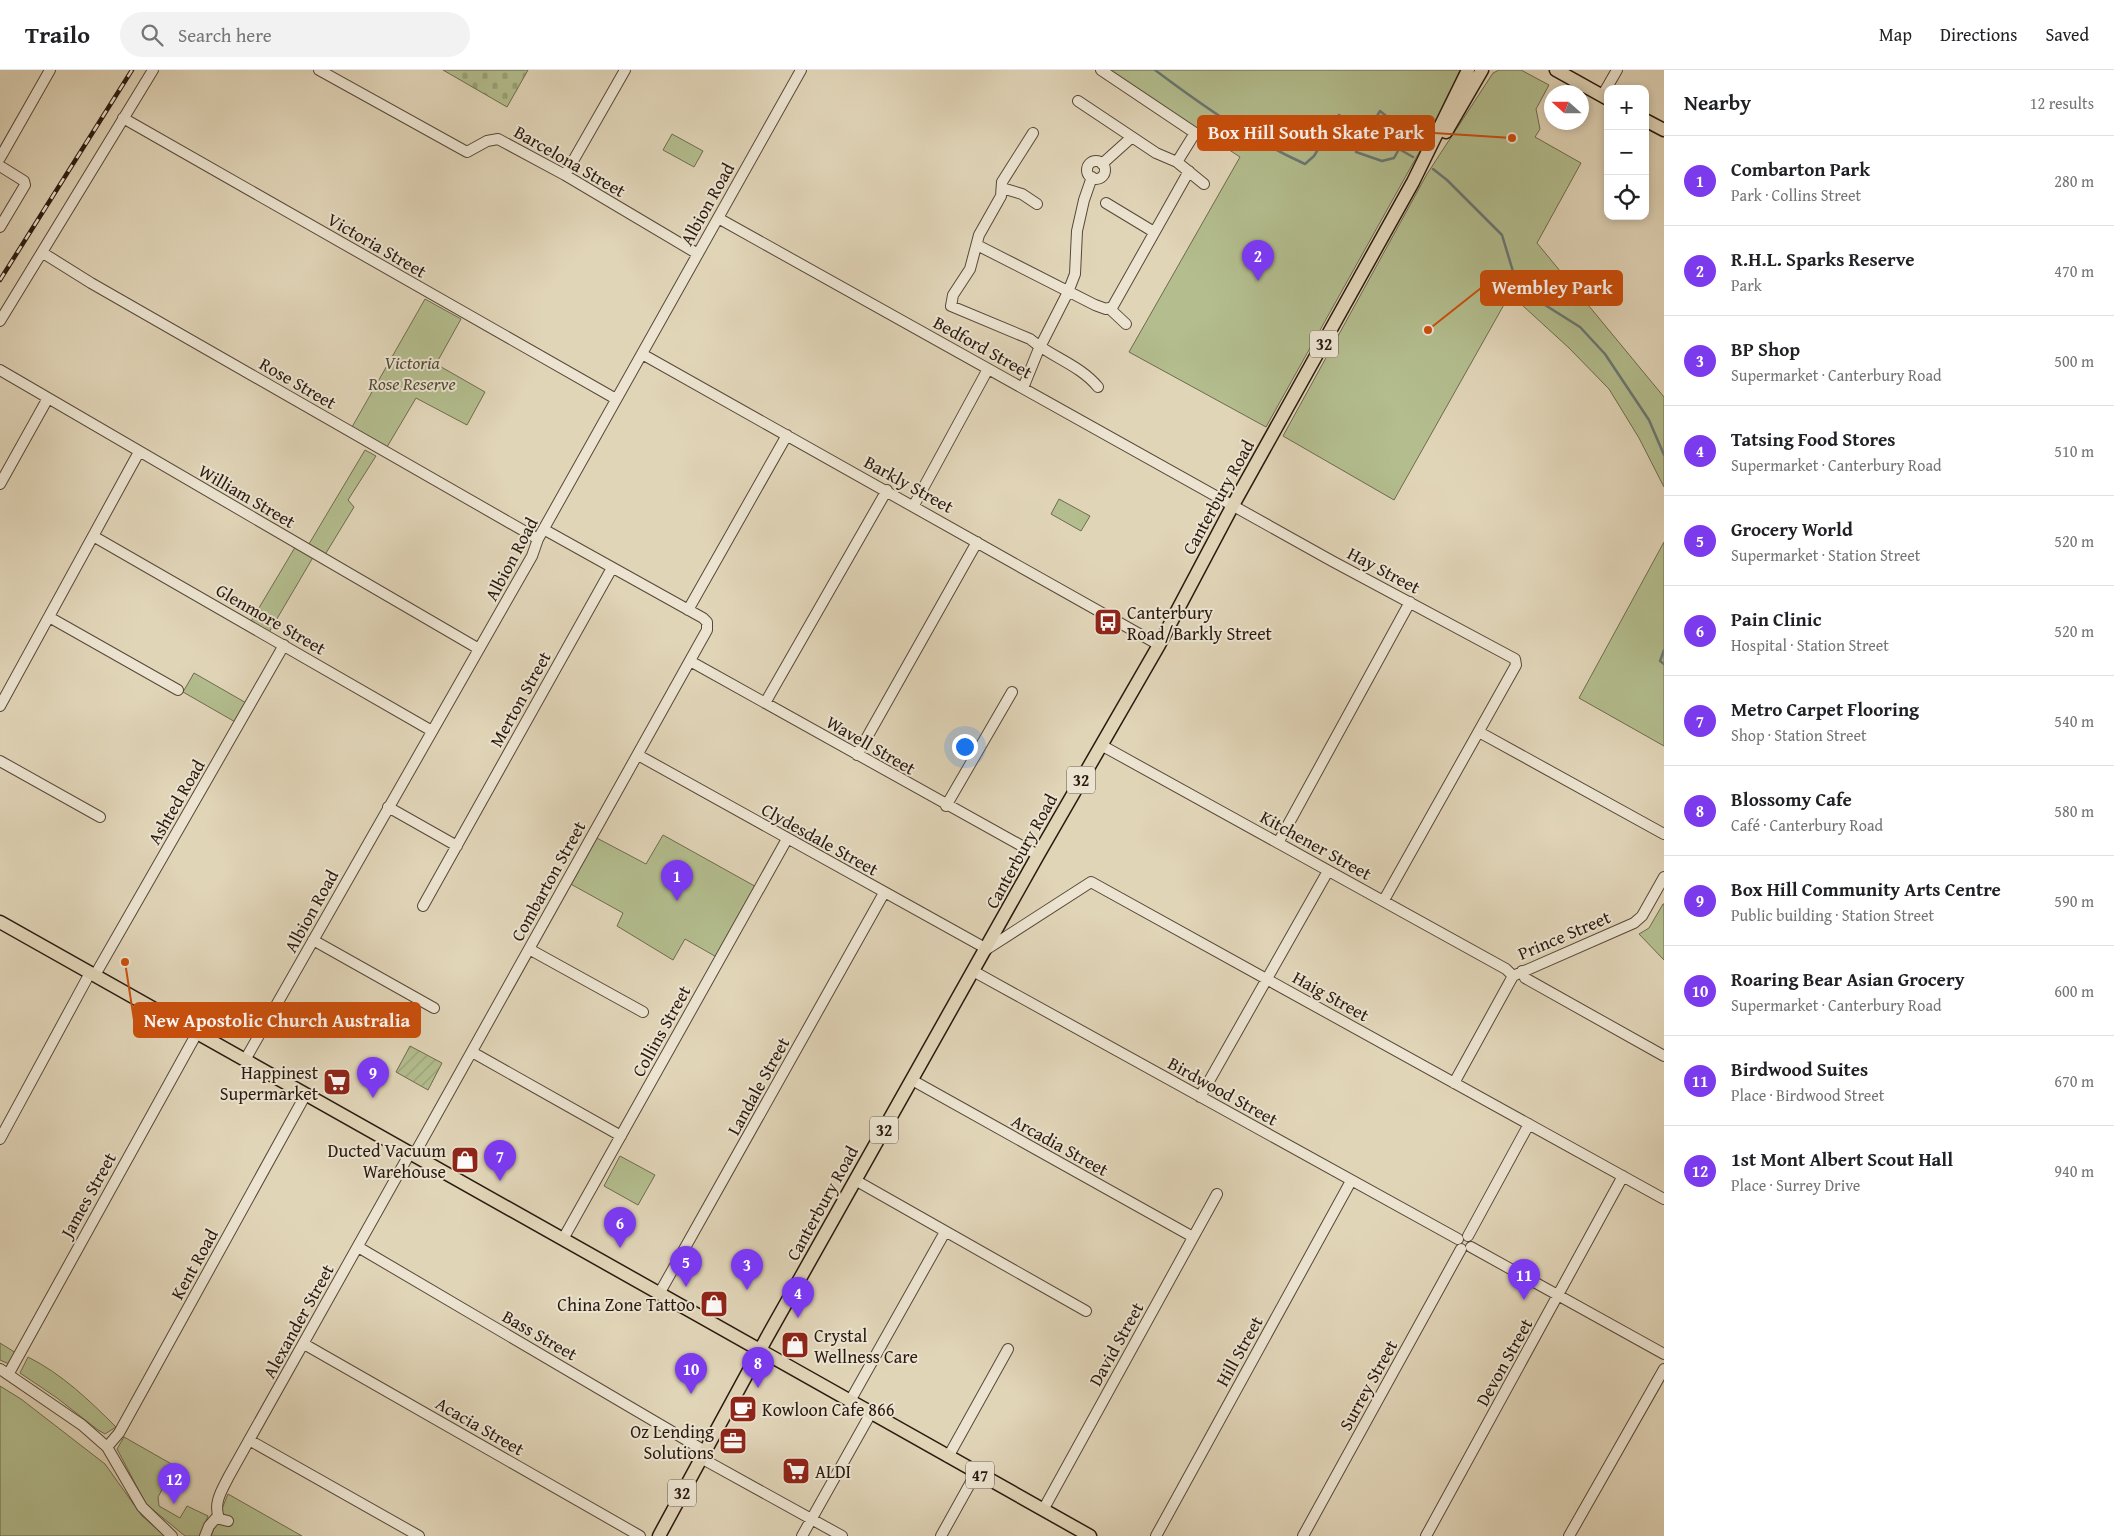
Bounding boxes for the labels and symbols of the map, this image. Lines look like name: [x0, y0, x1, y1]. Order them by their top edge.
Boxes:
north arrow: [1544, 85, 1589, 130]
callout: Box Hill South Skate Park: [1198, 116, 1434, 150]
street label: Barcelona Street: [509, 118, 631, 204]
text: Box Hill South Skate Park: [1208, 118, 1424, 146]
street label: Albion Road: [673, 157, 741, 250]
street label: Victoria Street: [322, 206, 432, 285]
pin: 2: [1242, 240, 1274, 281]
callout: Wembley Park: [1481, 271, 1622, 305]
text: Wembley Park: [1492, 273, 1613, 301]
street label: Bedford Street: [929, 309, 1038, 386]
road number: 32: [1310, 330, 1338, 358]
park label: Victoria Rose Reserve: [367, 349, 456, 397]
street label: Rose Street: [255, 350, 342, 416]
street label: Canterbury Road: [1175, 434, 1261, 559]
street label: Barkly Street: [859, 448, 959, 520]
street label: William Street: [193, 457, 301, 535]
street label: Albion Road: [478, 512, 545, 606]
street label: Hay Street: [1343, 540, 1426, 601]
street label: Glenmore Street: [211, 577, 332, 662]
place label: Canterbury Road/Barkly Street: [1127, 599, 1273, 647]
bus stop icon: Canterbury Road/Barkly Street: [1093, 607, 1123, 637]
street label: Merton Street: [483, 646, 558, 752]
street label: Wavell Street: [821, 708, 921, 782]
your location: [952, 734, 978, 760]
street label: Ashted Road: [141, 754, 211, 850]
road number: 32: [1067, 766, 1095, 794]
street label: Canterbury Road: [978, 788, 1064, 913]
street label: Clydesdale Street: [757, 796, 884, 883]
street label: Kitchener Street: [1255, 803, 1377, 887]
street label: Combarton Street: [504, 815, 593, 946]
pin: 1: [661, 860, 693, 901]
street label: Albion Road: [277, 864, 345, 957]
street label: Prince Street: [1514, 903, 1615, 967]
street label: Haig Street: [1288, 964, 1375, 1028]
street label: Collins Street: [625, 980, 698, 1082]
callout: New Apostolic Church Australia: [134, 1003, 420, 1037]
text: New Apostolic Church Australia: [144, 1006, 411, 1034]
street label: Landale Street: [720, 1031, 796, 1140]
street label: Birdwood Street: [1163, 1050, 1283, 1133]
pin: 9: [357, 1057, 389, 1098]
place label: Happinest Supermarket: [220, 1059, 319, 1107]
supermarket icon: Happinest Supermarket: [322, 1067, 352, 1097]
street label: Arcadia Street: [1007, 1107, 1114, 1183]
road number: 32: [870, 1116, 898, 1144]
place label: Ducted Vacuum Warehouse: [328, 1137, 446, 1185]
pin: 7: [484, 1140, 516, 1181]
street label: Canterbury Road: [779, 1140, 865, 1265]
shop icon: Ducted Vacuum Warehouse: [450, 1145, 480, 1175]
street label: James Street: [52, 1147, 123, 1244]
pin: 6: [604, 1207, 636, 1248]
street label: Kent Road: [163, 1223, 225, 1304]
pin: 5: [670, 1246, 702, 1287]
pin: 3: [731, 1249, 763, 1290]
street label: Alexander Street: [255, 1258, 341, 1383]
pin: 11: [1508, 1259, 1540, 1300]
pin: 4: [782, 1277, 814, 1318]
shop icon: China Zone Tattoo: [699, 1289, 729, 1319]
place label: China Zone Tattoo: [557, 1291, 695, 1318]
street label: David Street: [1082, 1297, 1150, 1391]
street label: Bass Street: [498, 1303, 583, 1368]
street label: Hill Street: [1209, 1310, 1270, 1391]
street label: Devon Street: [1469, 1313, 1540, 1411]
place label: Crystal Wellness Care: [814, 1322, 918, 1370]
shop icon: Crystal Wellness Care: [780, 1330, 810, 1360]
street label: Surrey Street: [1332, 1334, 1404, 1435]
pin: 8: [742, 1347, 774, 1388]
pin: 10: [675, 1353, 707, 1394]
street label: Acacia Street: [431, 1390, 530, 1463]
cafe icon: Kowloon Cafe 866: [728, 1394, 758, 1424]
place label: Kowloon Cafe 866: [762, 1396, 894, 1423]
place label: Oz Lending Solutions: [630, 1418, 714, 1466]
office icon: Oz Lending Solutions: [718, 1426, 748, 1456]
supermarket icon: ALDI: [781, 1456, 811, 1486]
place label: ALDI: [815, 1458, 851, 1485]
road number: 47: [966, 1462, 994, 1488]
pin: 12: [158, 1463, 190, 1504]
road number: 32: [668, 1480, 696, 1506]

